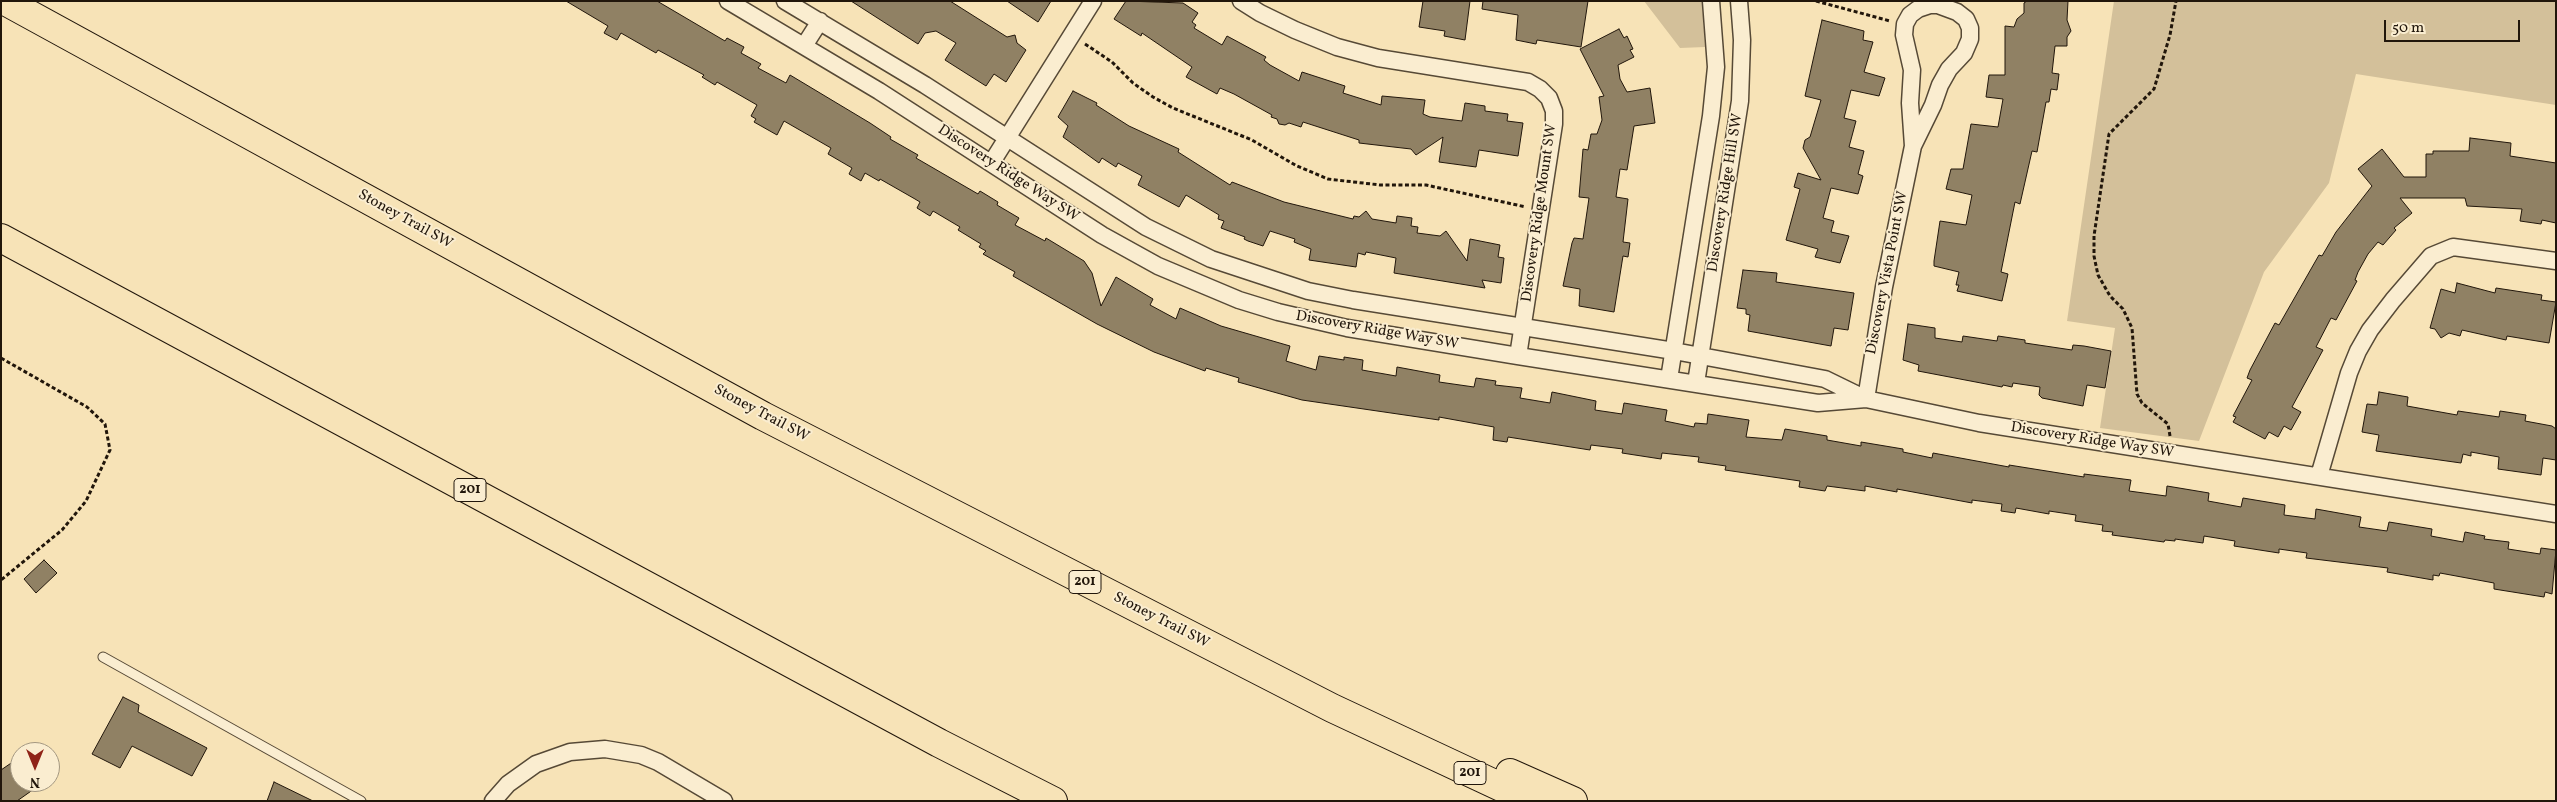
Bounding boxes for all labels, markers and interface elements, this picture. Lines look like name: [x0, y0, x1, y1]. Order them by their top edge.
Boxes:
scale bar: [2387, 10, 2523, 42]
text: 50 m: [2392, 18, 2424, 39]
street label: Discovery Ridge Hill SW: [1705, 112, 1747, 274]
street label: Discovery Ridge Way SW: [934, 122, 1082, 226]
street label: Discovery Ridge Mount SW: [1519, 123, 1561, 303]
street label: Stoney Trail SW: [355, 187, 455, 253]
street label: Discovery Vista Point SW: [1863, 190, 1913, 356]
street label: Discovery Ridge Way SW: [1294, 308, 1460, 354]
street label: Stoney Trail SW: [710, 381, 812, 447]
street label: Discovery Ridge Way SW: [2009, 419, 2175, 463]
road number: 201: [454, 478, 486, 502]
road number: 201: [1069, 570, 1101, 594]
street label: Stoney Trail SW: [1110, 589, 1212, 653]
north arrow: [10, 742, 60, 792]
road number: 201: [1454, 761, 1486, 784]
text: N: [30, 772, 40, 791]

